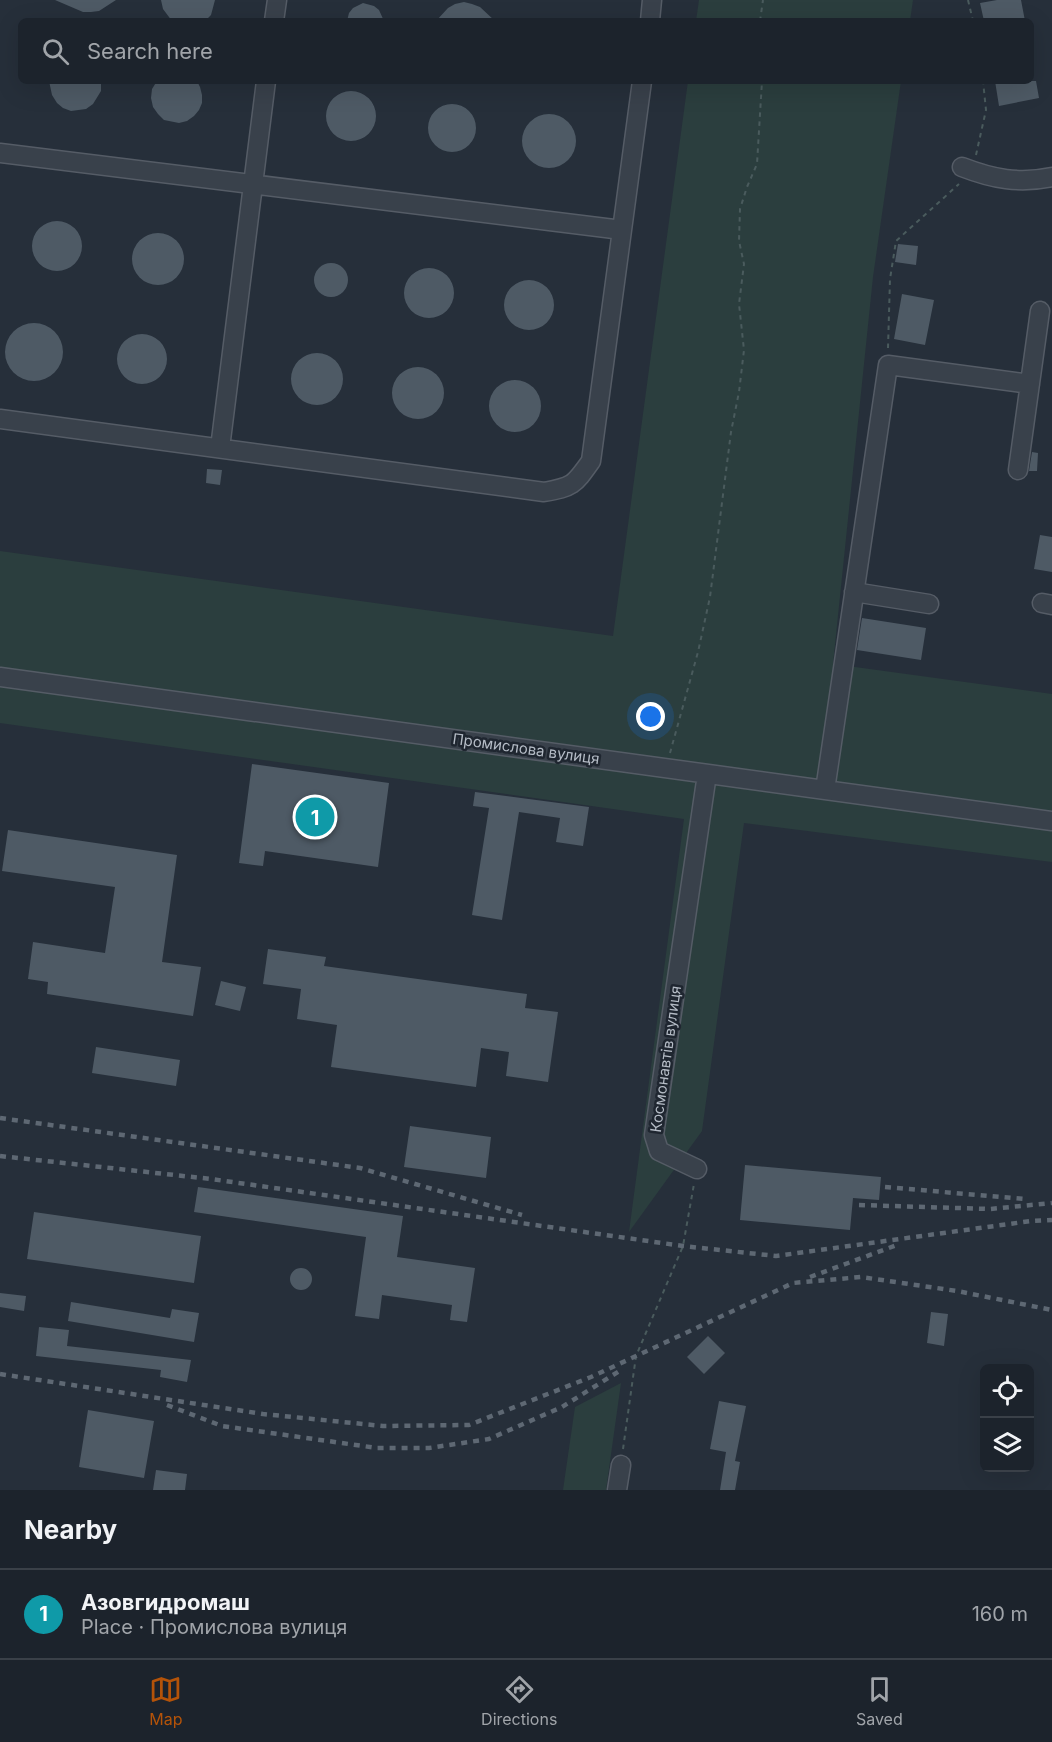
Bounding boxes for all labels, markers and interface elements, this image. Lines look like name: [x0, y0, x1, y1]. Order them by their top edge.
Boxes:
search box: [18, 18, 1034, 84]
icon: search: [39, 35, 72, 68]
text: Search here: [87, 38, 213, 64]
your location: [636, 702, 665, 731]
street label: Промислова вулиця: [451, 729, 601, 768]
pin: 1: [296, 794, 334, 840]
street label: Космонавтів вулиця: [646, 984, 685, 1133]
map controls: [980, 1364, 1034, 1472]
button: locate: [980, 1364, 1034, 1418]
button: layers: [980, 1418, 1034, 1472]
text: Nearby: [24, 1514, 117, 1545]
text: Азовгидромаш: [81, 1589, 250, 1615]
text: 1: [39, 1602, 48, 1626]
text: 160 m: [972, 1602, 1028, 1626]
text: Place · Промислова вулиця: [81, 1615, 347, 1639]
tab: Map: [149, 1673, 183, 1729]
tab: Directions: [481, 1673, 557, 1729]
tab: Saved: [856, 1673, 903, 1729]

